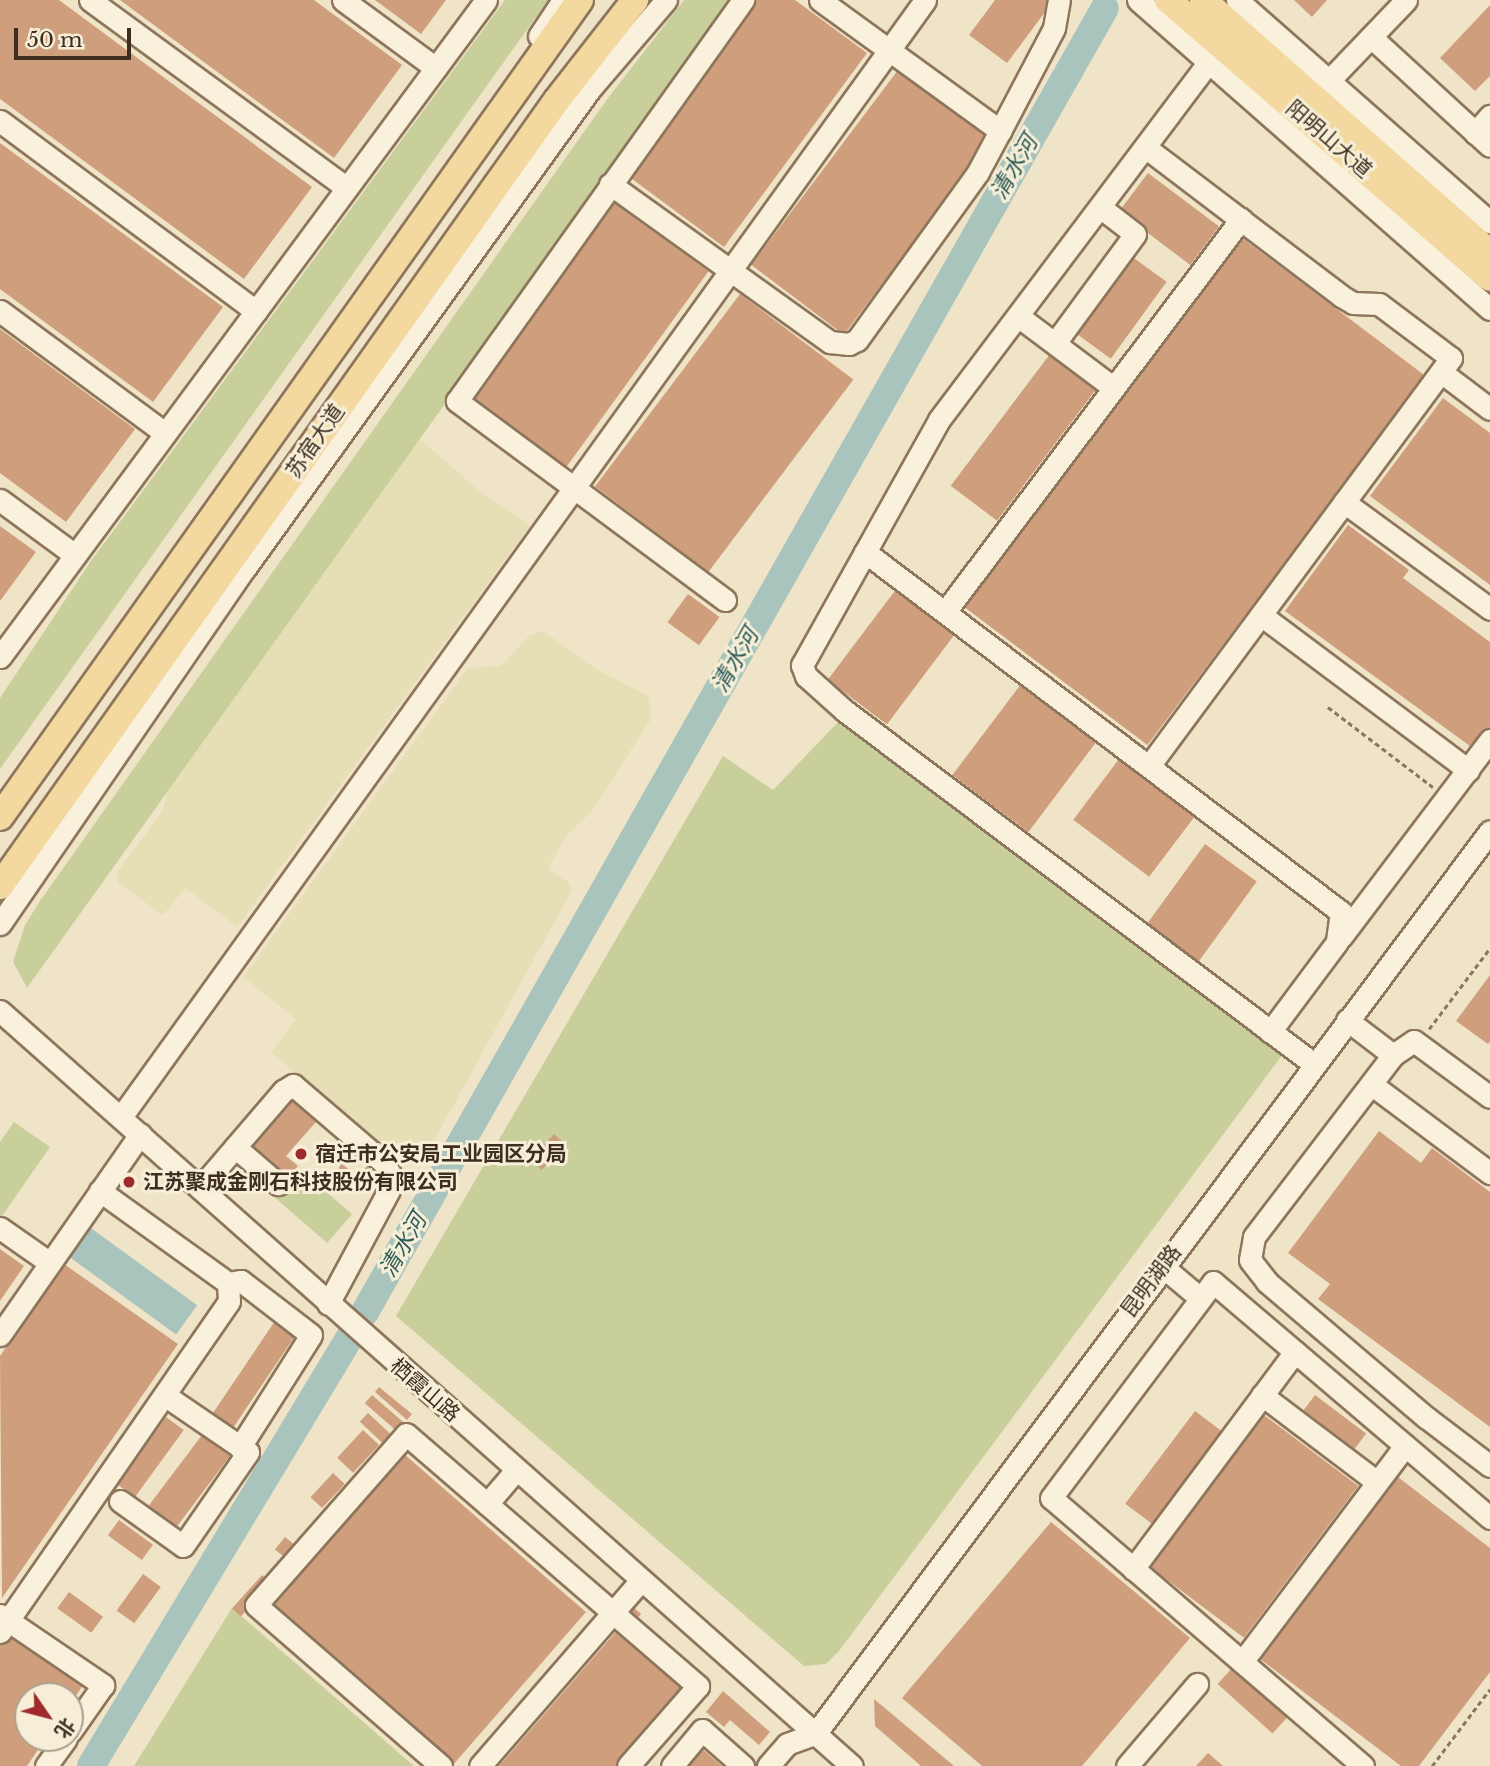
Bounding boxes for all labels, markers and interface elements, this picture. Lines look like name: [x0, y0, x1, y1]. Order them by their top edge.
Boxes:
scale bar: [18, 14, 135, 58]
text: 50 m: [27, 27, 82, 53]
street label: 阳明山大道: [1281, 95, 1377, 183]
water label: 清水河: [985, 130, 1043, 204]
street label: 苏宿大道: [281, 399, 349, 483]
water label: 清水河: [706, 623, 764, 697]
place label: 宿迁市公安局工业园区分局: [315, 1141, 567, 1167]
marker: 宿迁市公安局工业园区分局: [293, 1146, 309, 1162]
place label: 江苏聚成金刚石科技股份有限公司: [143, 1169, 458, 1195]
marker: 江苏聚成金刚石科技股份有限公司: [121, 1174, 137, 1190]
water label: 清水河: [374, 1208, 432, 1282]
street label: 昆明湖路: [1116, 1240, 1186, 1322]
street label: 栖霞山路: [385, 1353, 465, 1427]
north arrow: [14, 1682, 84, 1752]
text: 北: [50, 1714, 80, 1743]

